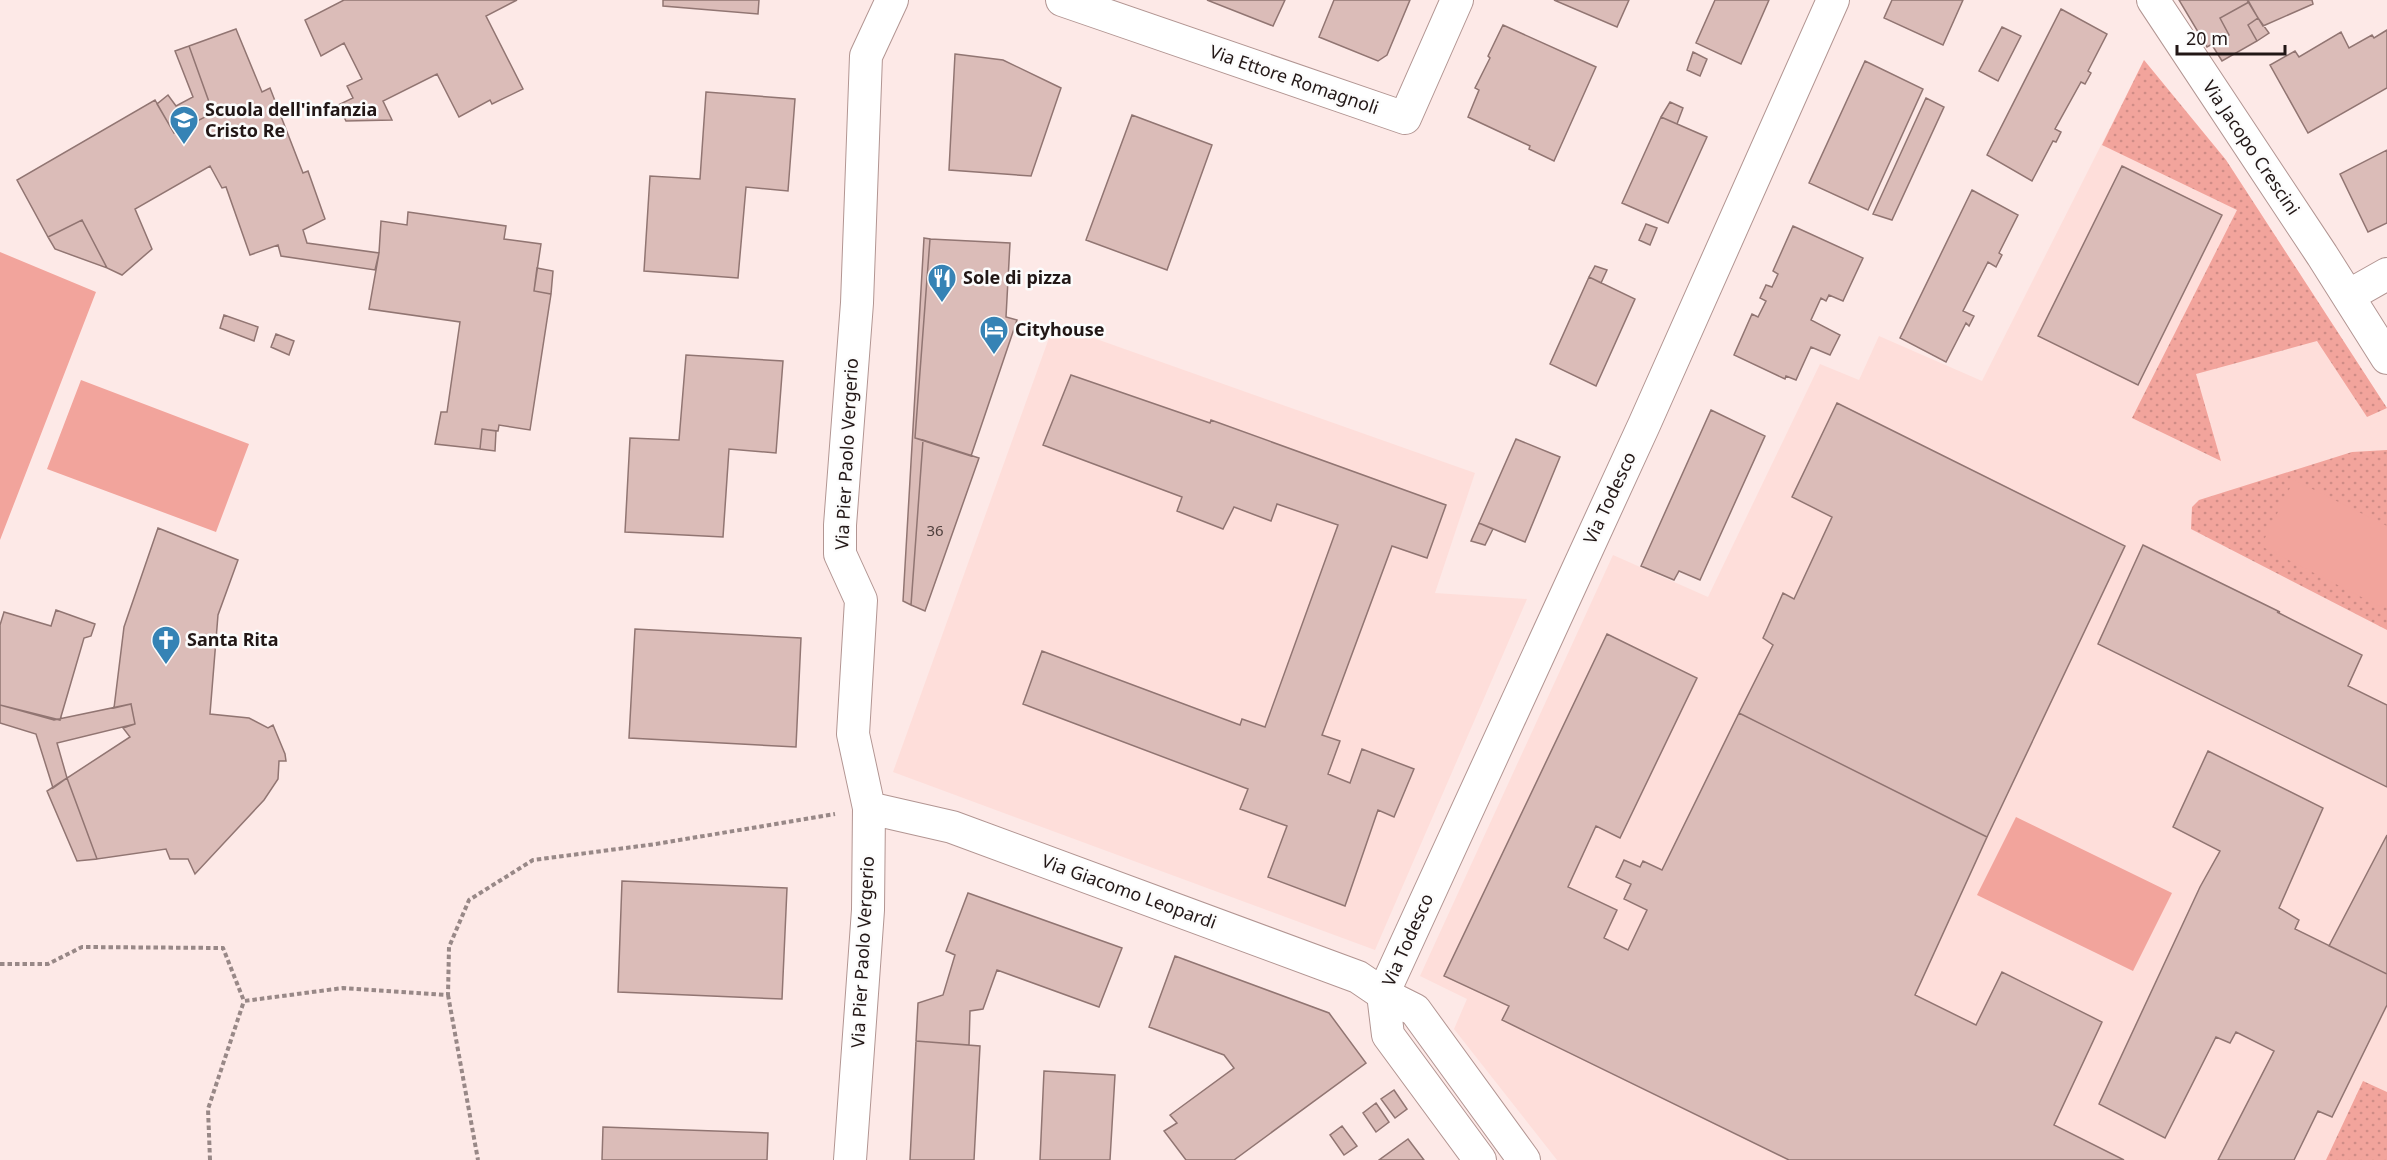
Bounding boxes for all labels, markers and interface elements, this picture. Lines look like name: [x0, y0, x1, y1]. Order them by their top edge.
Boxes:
scale bar: [2177, 18, 2285, 56]
text: 20 m: [2186, 26, 2228, 50]
street label: Via Ettore Romagnoli: [1207, 39, 1382, 119]
street label: Via Jacopo Crescini: [2198, 75, 2306, 220]
place label: Scuola dell'infanzia Cristo Re: [205, 97, 377, 142]
school or university icon: Scuola dell'infanzia Cristo Re: [168, 104, 200, 146]
restaurant icon: Sole di pizza: [926, 262, 958, 304]
place label: Sole di pizza: [963, 265, 1072, 289]
hotel icon: Cityhouse: [978, 314, 1010, 356]
place label: Cityhouse: [1015, 317, 1104, 341]
street label: Via Pier Paolo Vergerio: [829, 357, 863, 551]
street label: Via Todesco: [1577, 448, 1641, 548]
house number: 36: [926, 520, 944, 540]
church icon: Santa Rita: [150, 624, 182, 666]
place label: Santa Rita: [187, 627, 278, 651]
street label: Via Giacomo Leopardi: [1039, 848, 1220, 934]
street label: Via Pier Paolo Vergerio: [845, 855, 879, 1049]
street label: Via Todesco: [1376, 889, 1438, 990]

